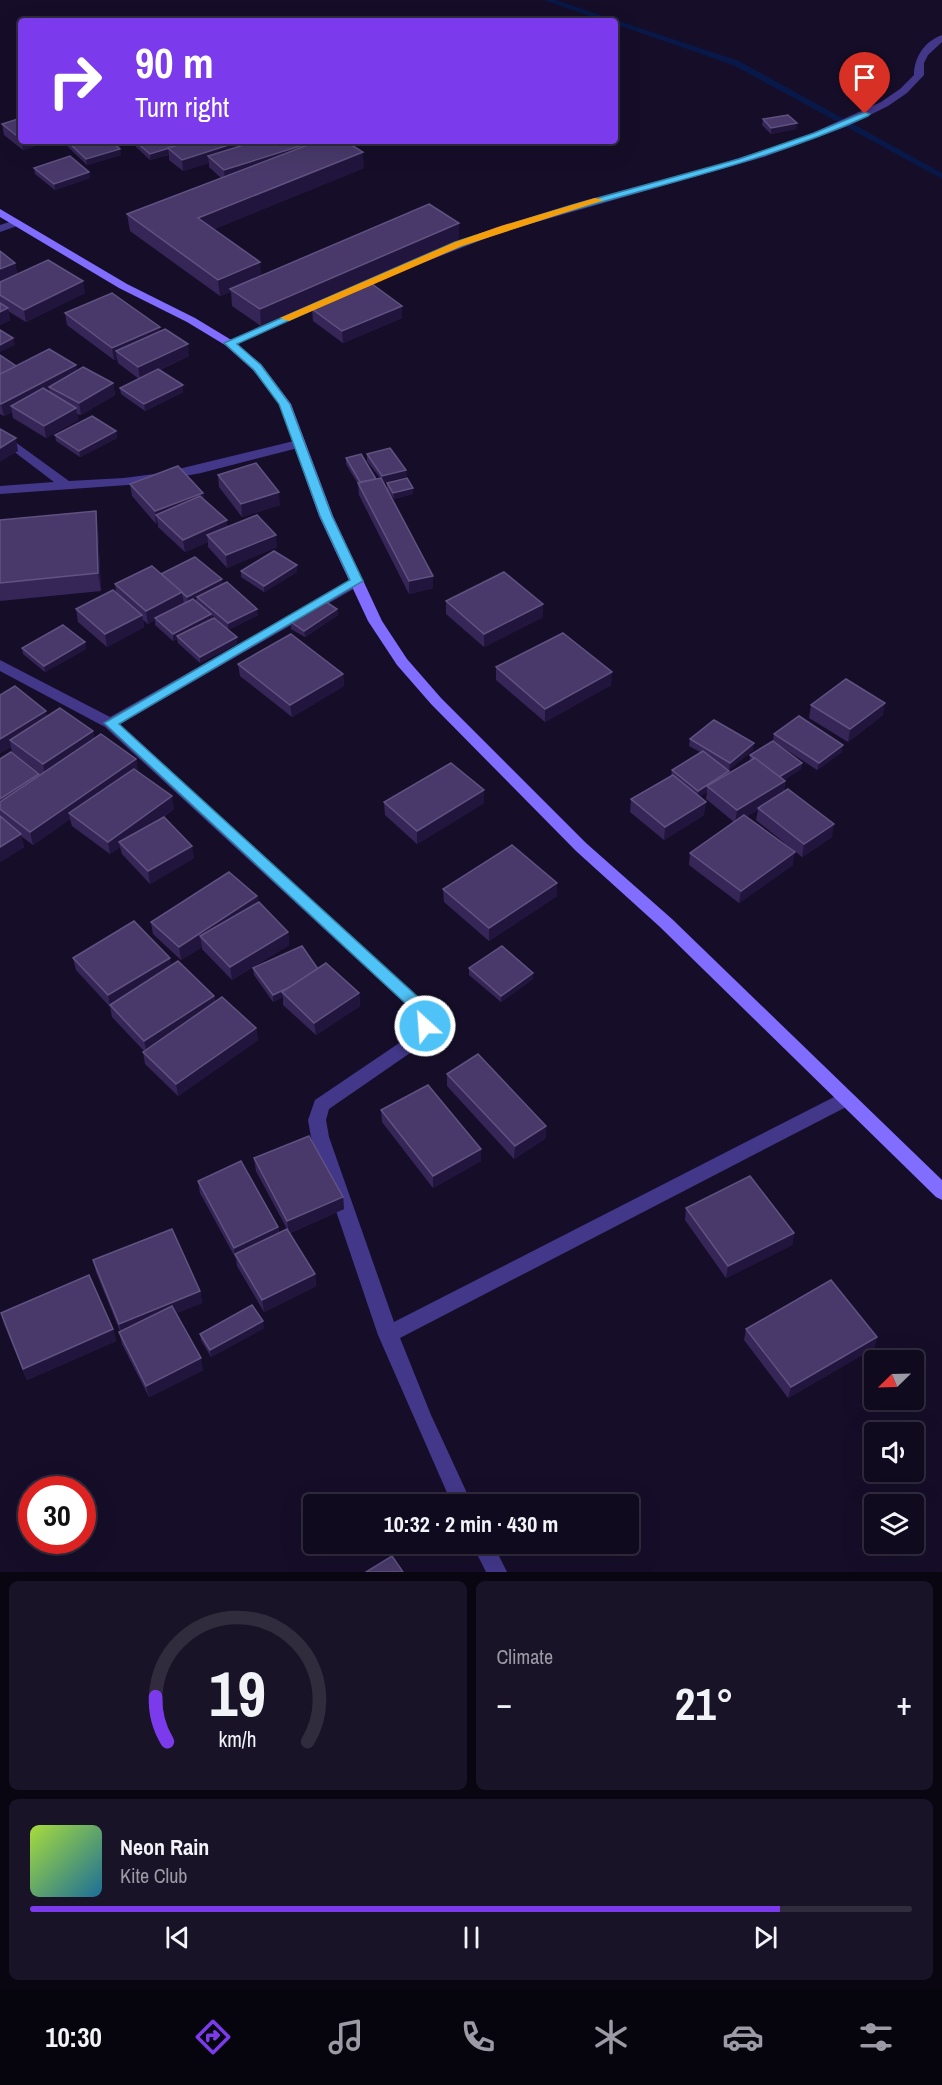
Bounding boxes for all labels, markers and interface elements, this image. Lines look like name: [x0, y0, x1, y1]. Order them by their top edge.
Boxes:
text: 90 m: [135, 35, 214, 91]
icon: right: [36, 42, 114, 120]
pin: [839, 52, 890, 114]
icon: arrive: [848, 61, 881, 94]
text: Turn right: [135, 89, 229, 125]
position arrow: [393, 994, 457, 1058]
north arrow: [864, 1350, 924, 1410]
map controls: [864, 1350, 924, 1554]
button: sound: [864, 1422, 924, 1482]
speed limit sign: 30: [18, 1476, 96, 1554]
button: layers: [864, 1494, 924, 1554]
text: 10:32 · 2 min · 430 m: [384, 1509, 558, 1539]
text: Climate: [497, 1643, 553, 1670]
text: 19: [209, 1651, 266, 1735]
text: 21°: [675, 1673, 734, 1734]
text: −: [497, 1681, 512, 1725]
text: +: [896, 1681, 912, 1725]
text: km/h: [219, 1726, 257, 1755]
text: Neon Rain: [120, 1832, 209, 1862]
text: Kite Club: [120, 1862, 187, 1889]
icon: previous: [161, 1921, 194, 1954]
icon: pause: [455, 1921, 488, 1954]
icon: next: [749, 1921, 782, 1954]
icon: directions: [192, 2016, 234, 2058]
icon: music: [325, 2016, 367, 2058]
icon: phone: [457, 2016, 499, 2058]
icon: climate: [590, 2016, 632, 2058]
icon: car: [722, 2016, 764, 2058]
icon: filters: [855, 2016, 897, 2058]
text: 10:30: [45, 2019, 102, 2055]

